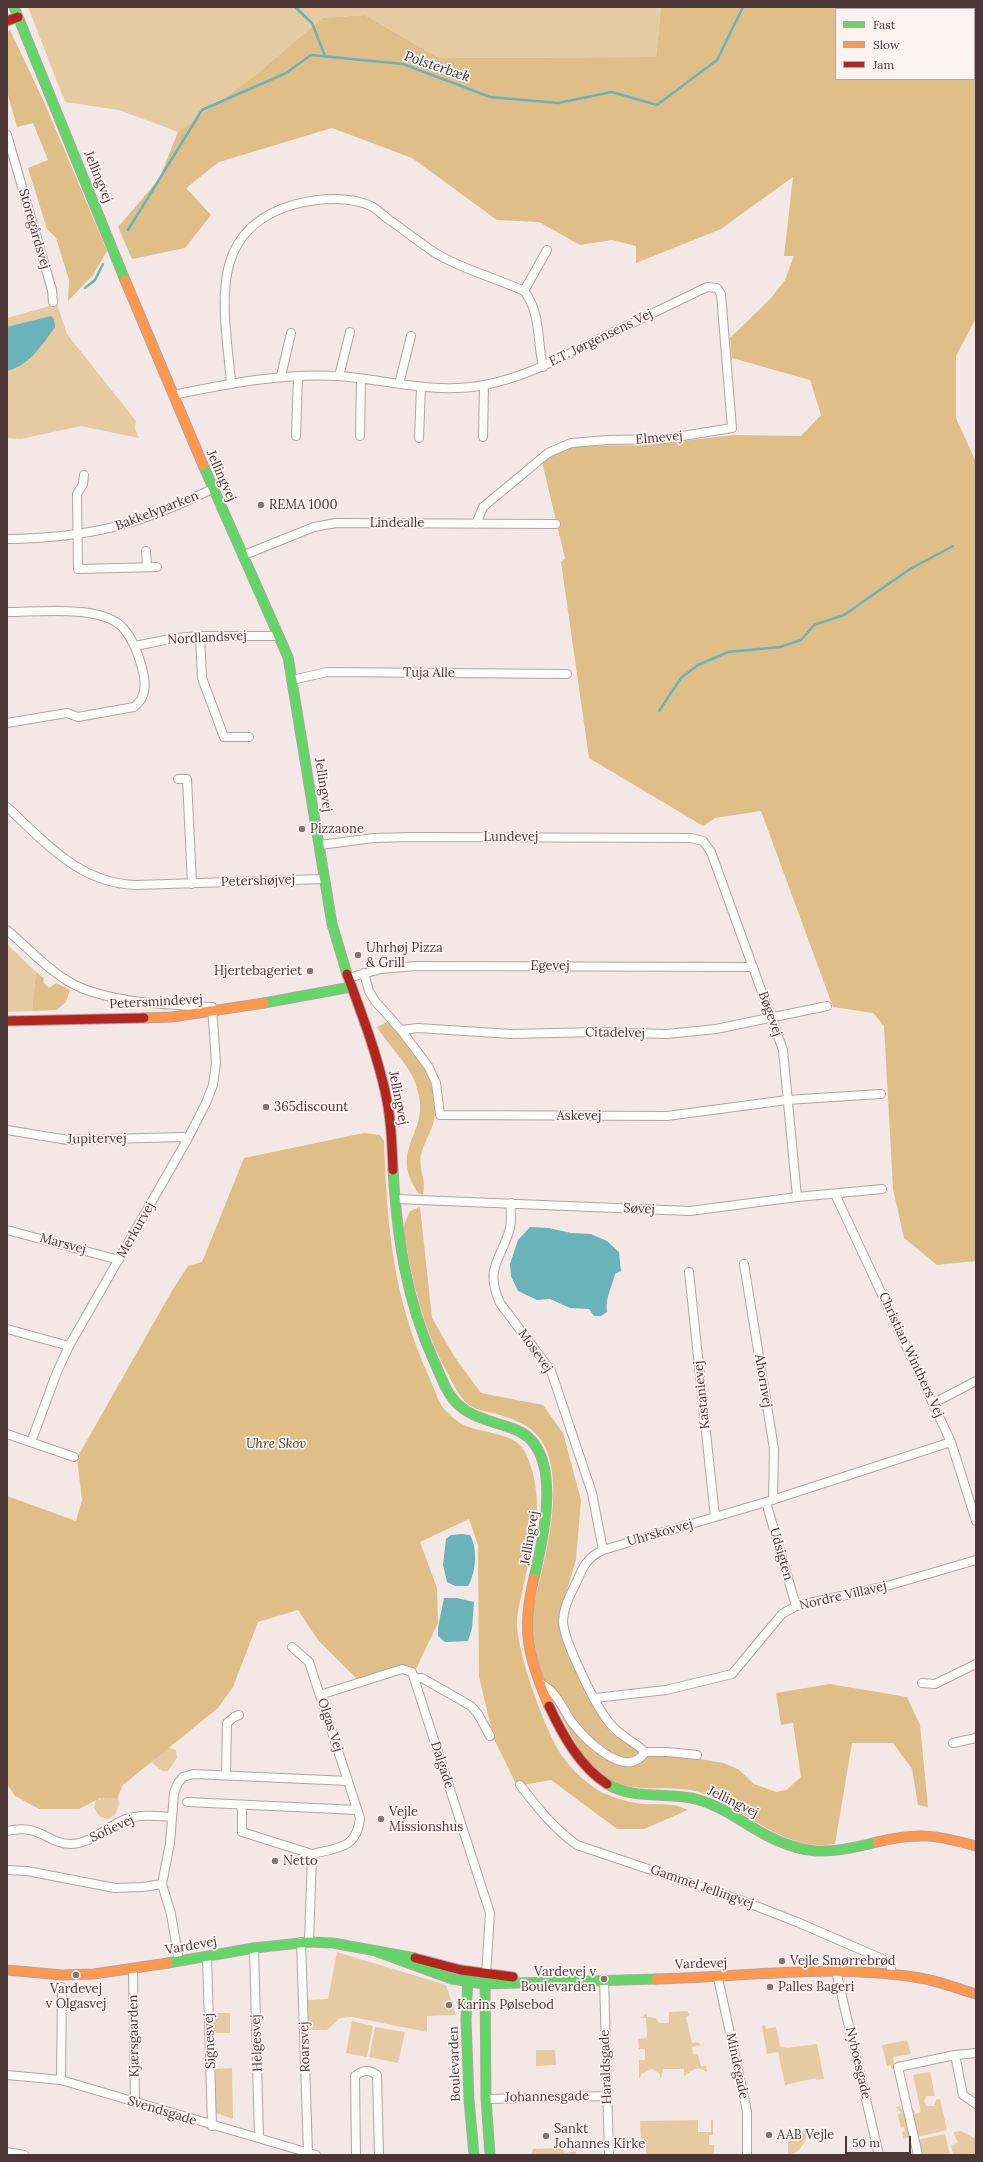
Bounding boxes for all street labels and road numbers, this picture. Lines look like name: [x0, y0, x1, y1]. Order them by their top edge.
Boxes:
street label: Jellingvej: [81, 149, 115, 205]
street label: Storegårdsvej: [15, 187, 53, 271]
street label: E.T. Jørgensens Vej: [547, 306, 655, 370]
street label: Elmevej: [635, 428, 683, 448]
street label: Jellingvej: [203, 448, 239, 504]
street label: Bakkelyparken: [113, 488, 201, 534]
street label: Lindealle: [370, 515, 424, 531]
street label: Nordlandsvej: [167, 628, 247, 648]
street label: Tuja Alle: [403, 665, 455, 681]
street label: Jellingvej: [311, 757, 335, 813]
street label: Lundevej: [484, 829, 538, 845]
street label: Petershøjvej: [221, 872, 295, 890]
street label: Egevej: [530, 958, 570, 974]
street label: Bøgevej: [755, 989, 785, 1039]
street label: Petersmindevej: [109, 992, 203, 1012]
street label: Citadelvej: [585, 1025, 645, 1041]
street label: Jellingvej: [385, 1070, 411, 1126]
street label: Askevej: [557, 1108, 601, 1124]
street label: Jupitervej: [67, 1131, 127, 1147]
street label: Merkurvej: [114, 1199, 158, 1261]
street label: Søvej: [623, 1200, 655, 1218]
street label: Marsvej: [38, 1230, 88, 1258]
street label: Christian Winthers Vej: [875, 1290, 947, 1420]
street label: Mosevej: [514, 1326, 556, 1376]
street label: Ahornvej: [751, 1353, 775, 1409]
street label: Kastanievej: [691, 1360, 713, 1430]
street label: Jellingvej: [518, 1510, 542, 1566]
street label: Uhrskovvej: [625, 1516, 695, 1550]
street label: Udsigten: [766, 1526, 796, 1582]
street label: Nordre Villavej: [798, 1578, 888, 1614]
street label: Olgas Vej: [314, 1696, 346, 1754]
street label: Dalgade: [427, 1739, 457, 1791]
street label: Jellingvej: [705, 1783, 761, 1821]
street label: Sofievej: [87, 1812, 137, 1846]
street label: Gammel Jellingvej: [648, 1862, 756, 1912]
street label: Vardevej: [164, 1934, 218, 1958]
street label: Vardevej: [675, 1955, 727, 1973]
street label: Kjærsgaarden: [125, 1994, 143, 2078]
street label: Signesvej: [201, 2013, 219, 2069]
street label: Helgesvej: [248, 2014, 266, 2072]
street label: Roarsvej: [296, 2021, 314, 2073]
street label: Nyboesgade: [842, 2025, 874, 2101]
street label: Boulevarden: [446, 2026, 464, 2102]
street label: Haraldsgade: [597, 2029, 615, 2105]
street label: Mindegade: [722, 2032, 752, 2100]
street label: Johannesgade: [505, 2088, 589, 2106]
street label: Svendsgade: [126, 2093, 198, 2129]

